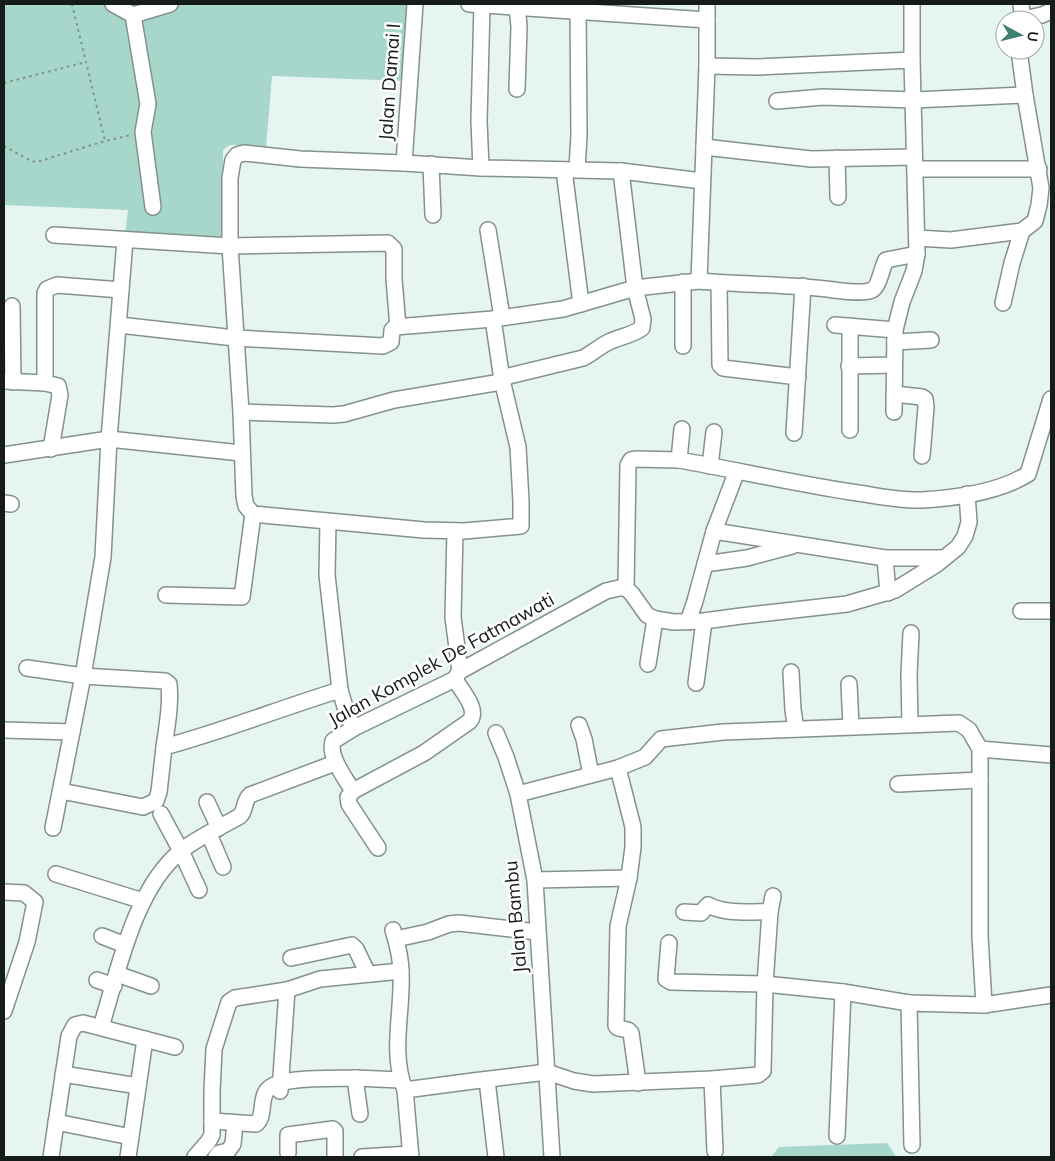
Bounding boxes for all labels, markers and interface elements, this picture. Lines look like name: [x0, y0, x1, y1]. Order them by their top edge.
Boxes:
north arrow: [995, 10, 1045, 60]
street label: Jalan Damai I: [373, 22, 405, 142]
text: U: [1023, 30, 1042, 43]
street label: Jalan Komplek De Fatmawati: [324, 587, 558, 731]
street label: Jalan Bambu: [498, 860, 532, 974]

